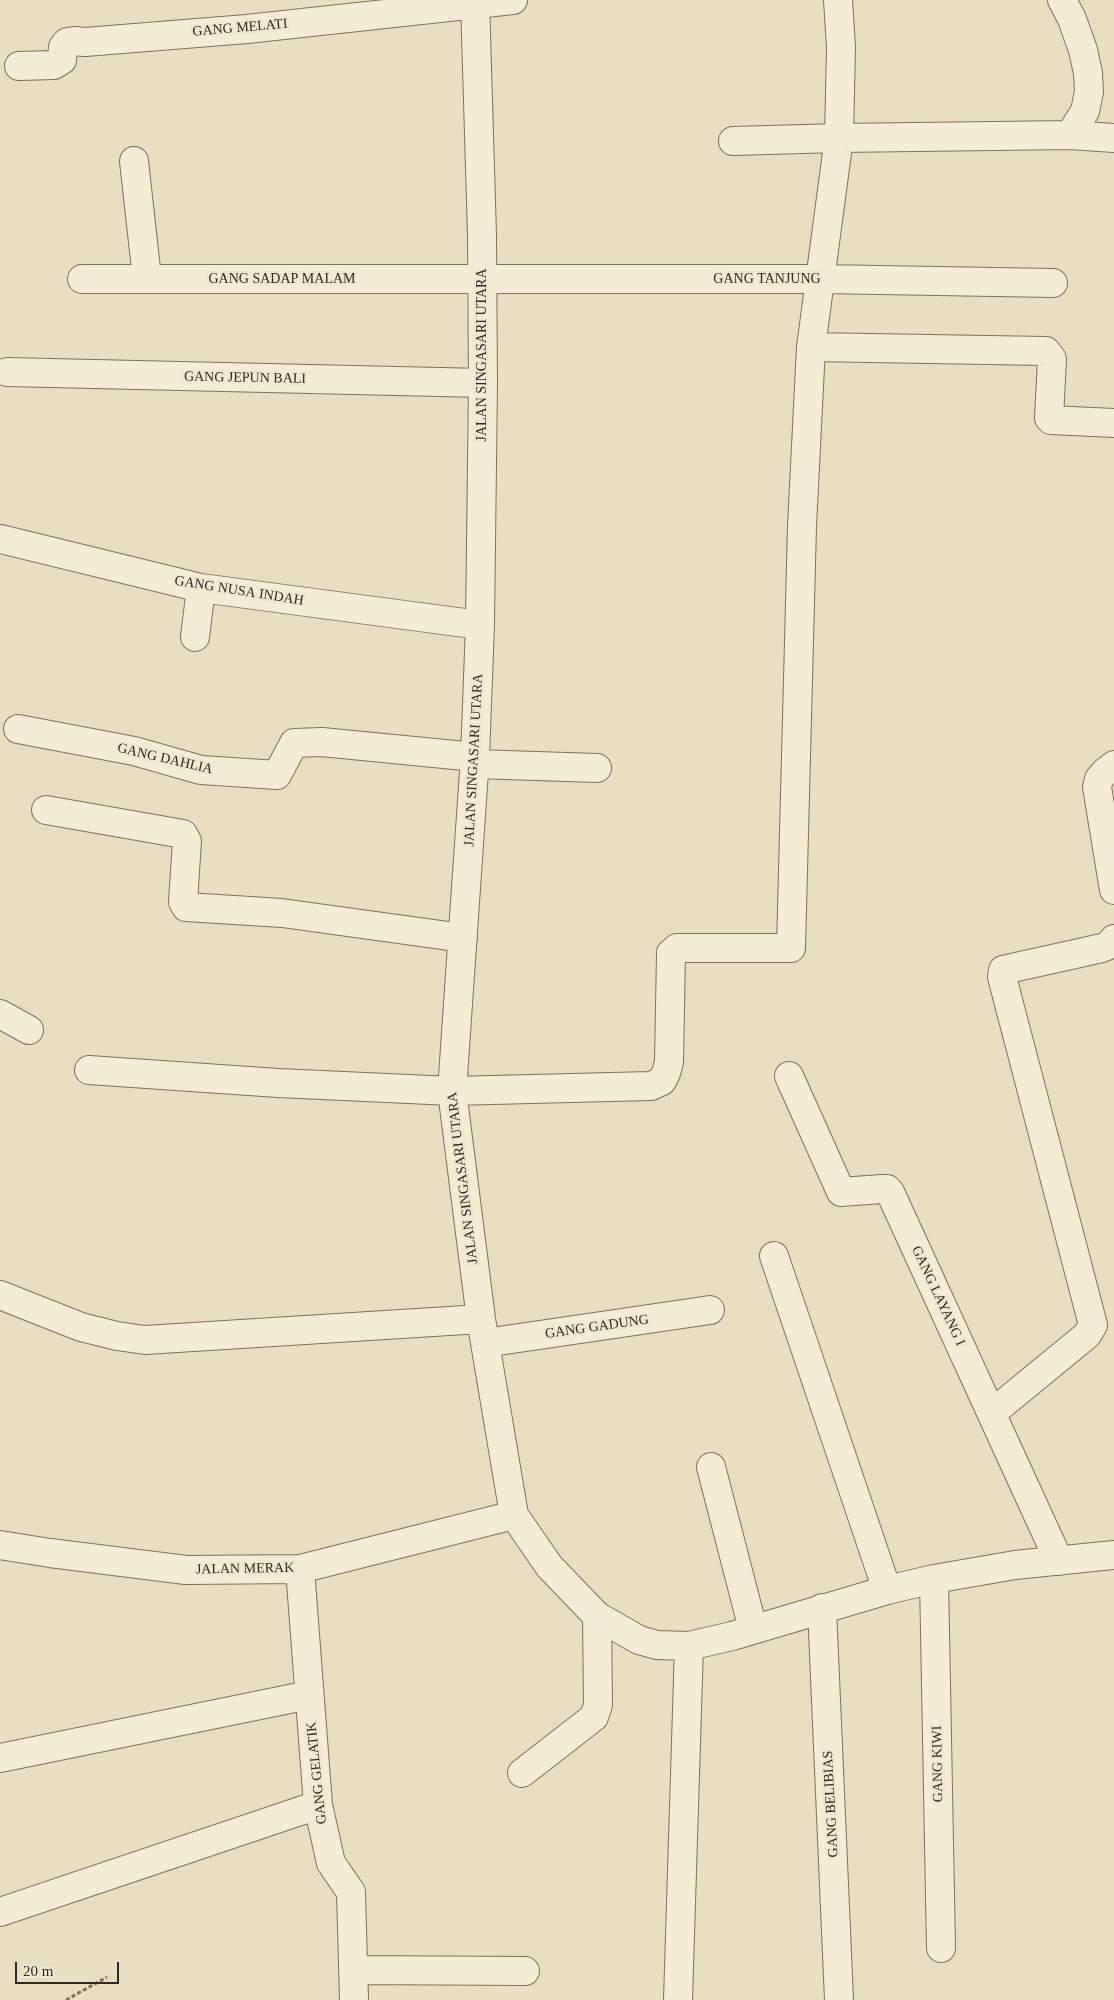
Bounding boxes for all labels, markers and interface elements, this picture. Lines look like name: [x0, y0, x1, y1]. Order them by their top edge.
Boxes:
street label: GANG MELATI: [192, 15, 288, 41]
street label: JALAN SINGASARI UTARA: [474, 268, 490, 442]
street label: GANG SADAP MALAM: [208, 271, 356, 287]
street label: GANG TANJUNG: [713, 271, 821, 287]
street label: GANG JEPUN BALI: [184, 369, 306, 387]
street label: GANG NUSA INDAH: [173, 572, 305, 610]
street label: JALAN SINGASARI UTARA: [461, 673, 487, 847]
street label: GANG DAHLIA: [116, 740, 214, 778]
street label: JALAN SINGASARI UTARA: [444, 1091, 482, 1265]
street label: GANG LAYANG I: [907, 1243, 969, 1349]
street label: GANG GADUNG: [544, 1311, 650, 1343]
street label: JALAN MERAK: [196, 1560, 294, 1578]
street label: GANG GELATIK: [303, 1721, 331, 1825]
street label: GANG KIWI: [929, 1726, 947, 1802]
street label: GANG BELIBIAS: [820, 1750, 842, 1858]
scale bar: [18, 1952, 121, 1984]
text: 20 m: [23, 1963, 53, 1979]

